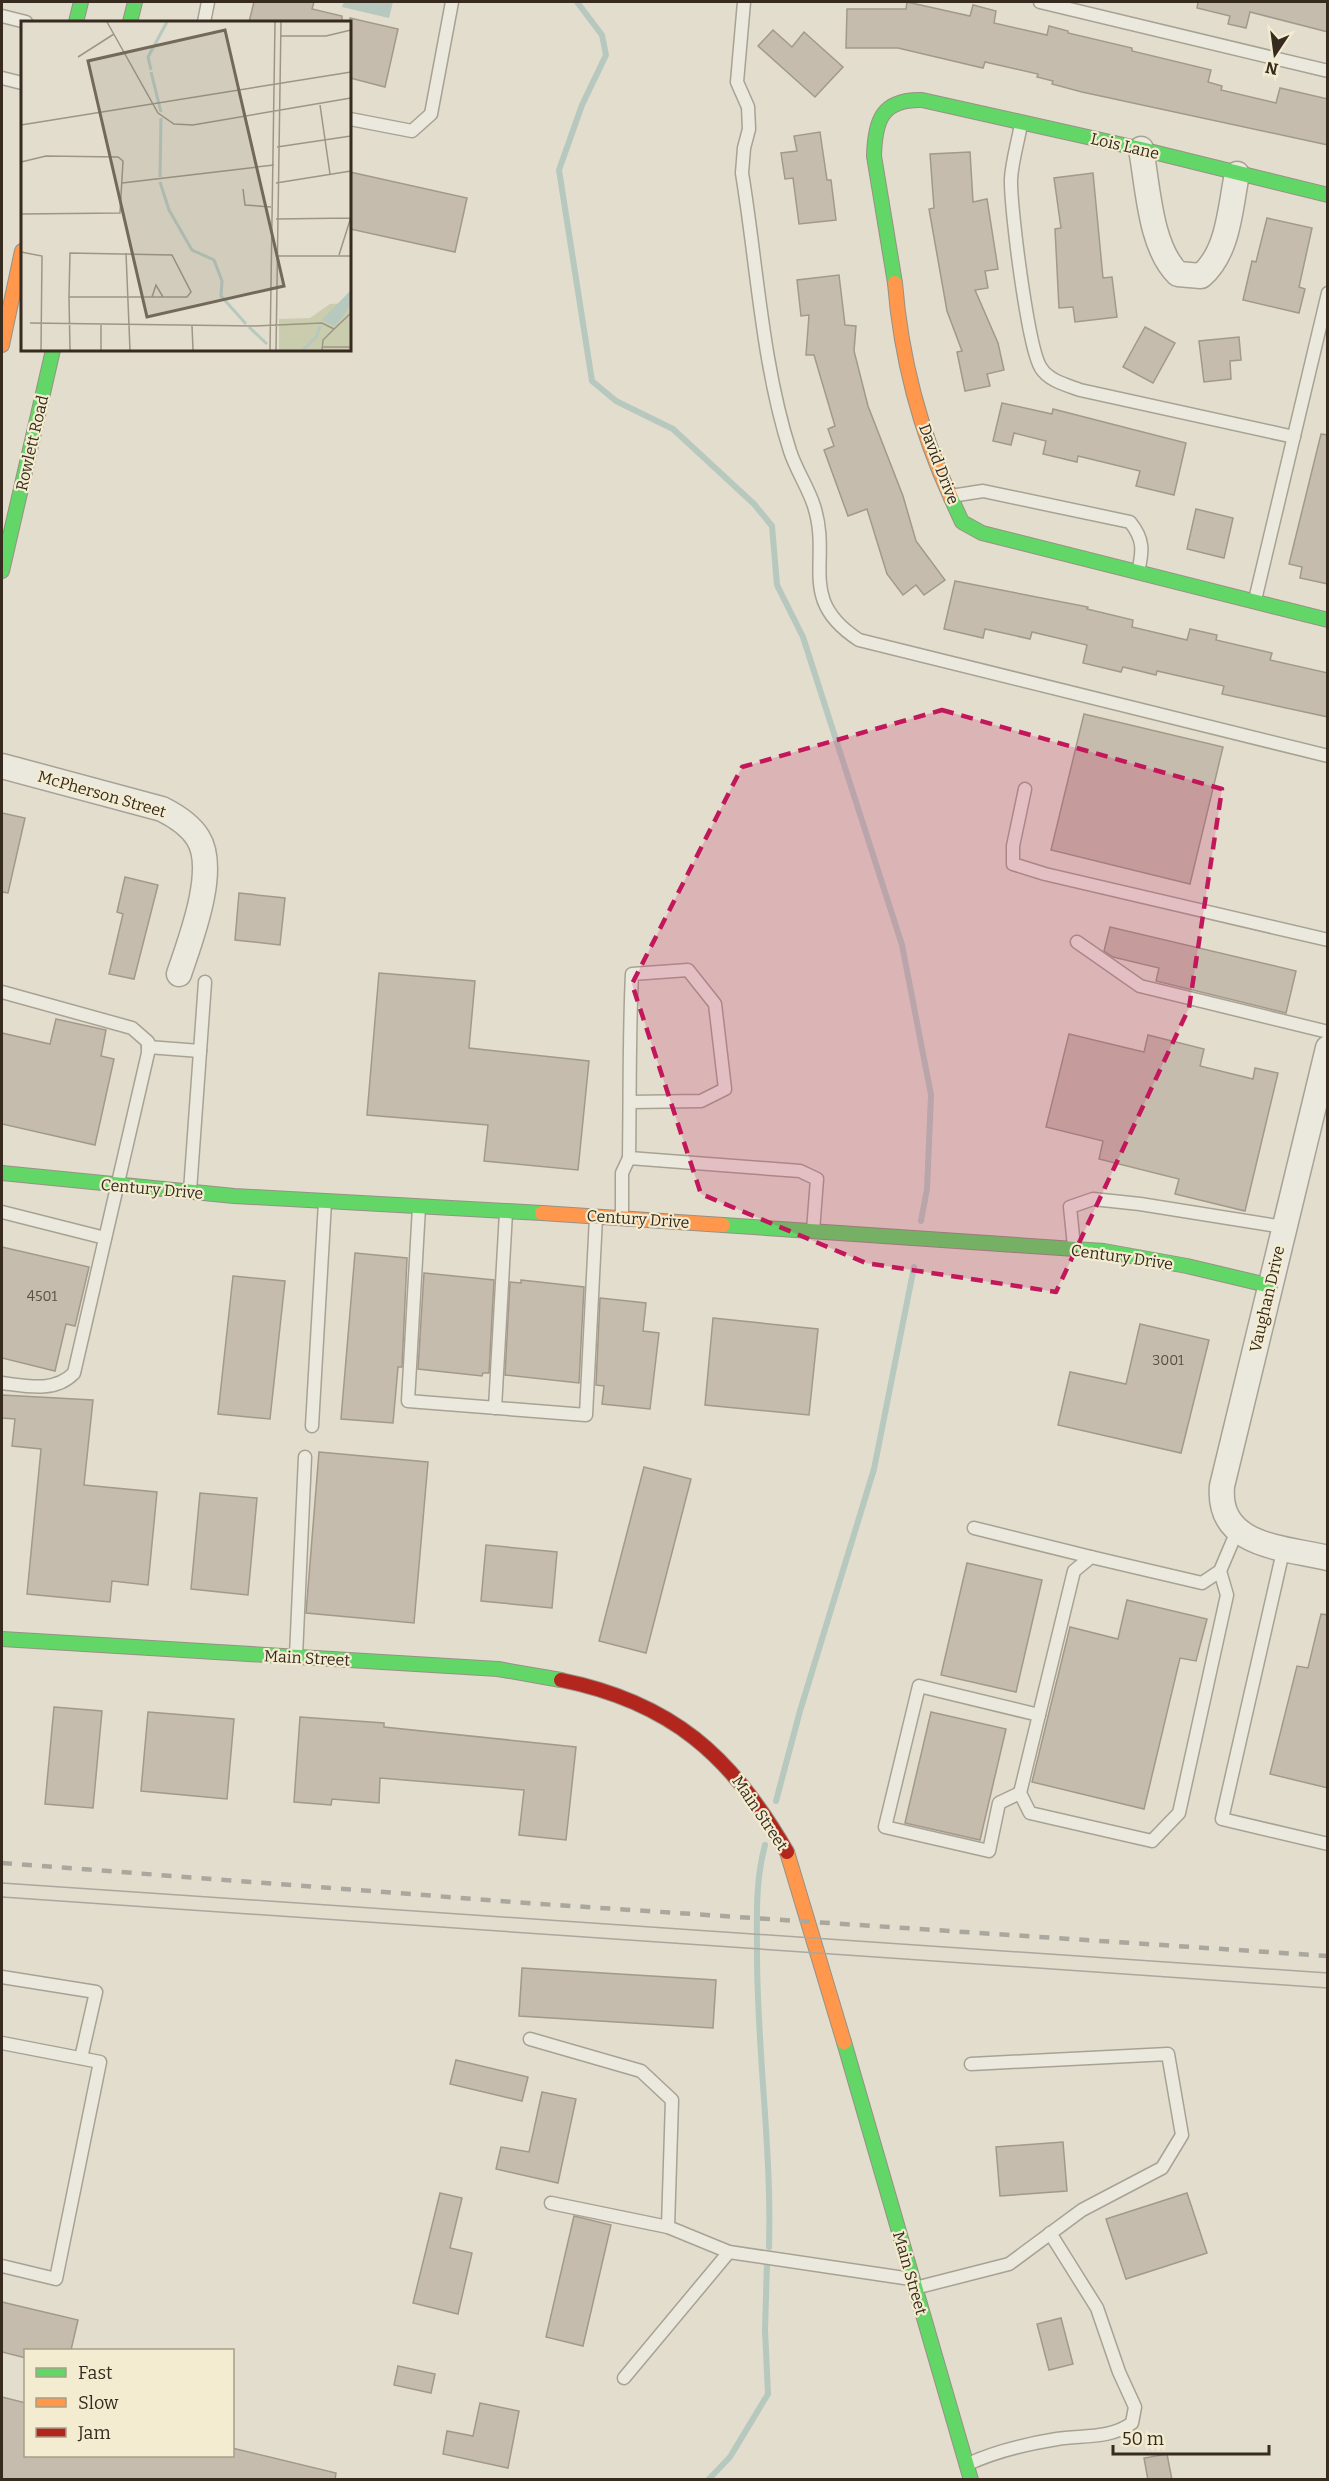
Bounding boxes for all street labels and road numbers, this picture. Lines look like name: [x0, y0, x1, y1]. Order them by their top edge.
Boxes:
street label: Lois Lane: [1089, 129, 1161, 163]
street label: Rowlett Road: [12, 393, 52, 493]
street label: David Drive: [915, 421, 963, 507]
street label: McPherson Street: [36, 767, 168, 821]
street label: Century Drive: [100, 1175, 204, 1203]
street label: Century Drive: [586, 1206, 690, 1232]
street label: Century Drive: [1070, 1240, 1174, 1274]
street label: Vaughan Drive: [1246, 1244, 1288, 1354]
street label: Main Street: [264, 1646, 351, 1670]
street label: Main Street: [728, 1772, 792, 1854]
street label: Main Street: [889, 2229, 931, 2317]

